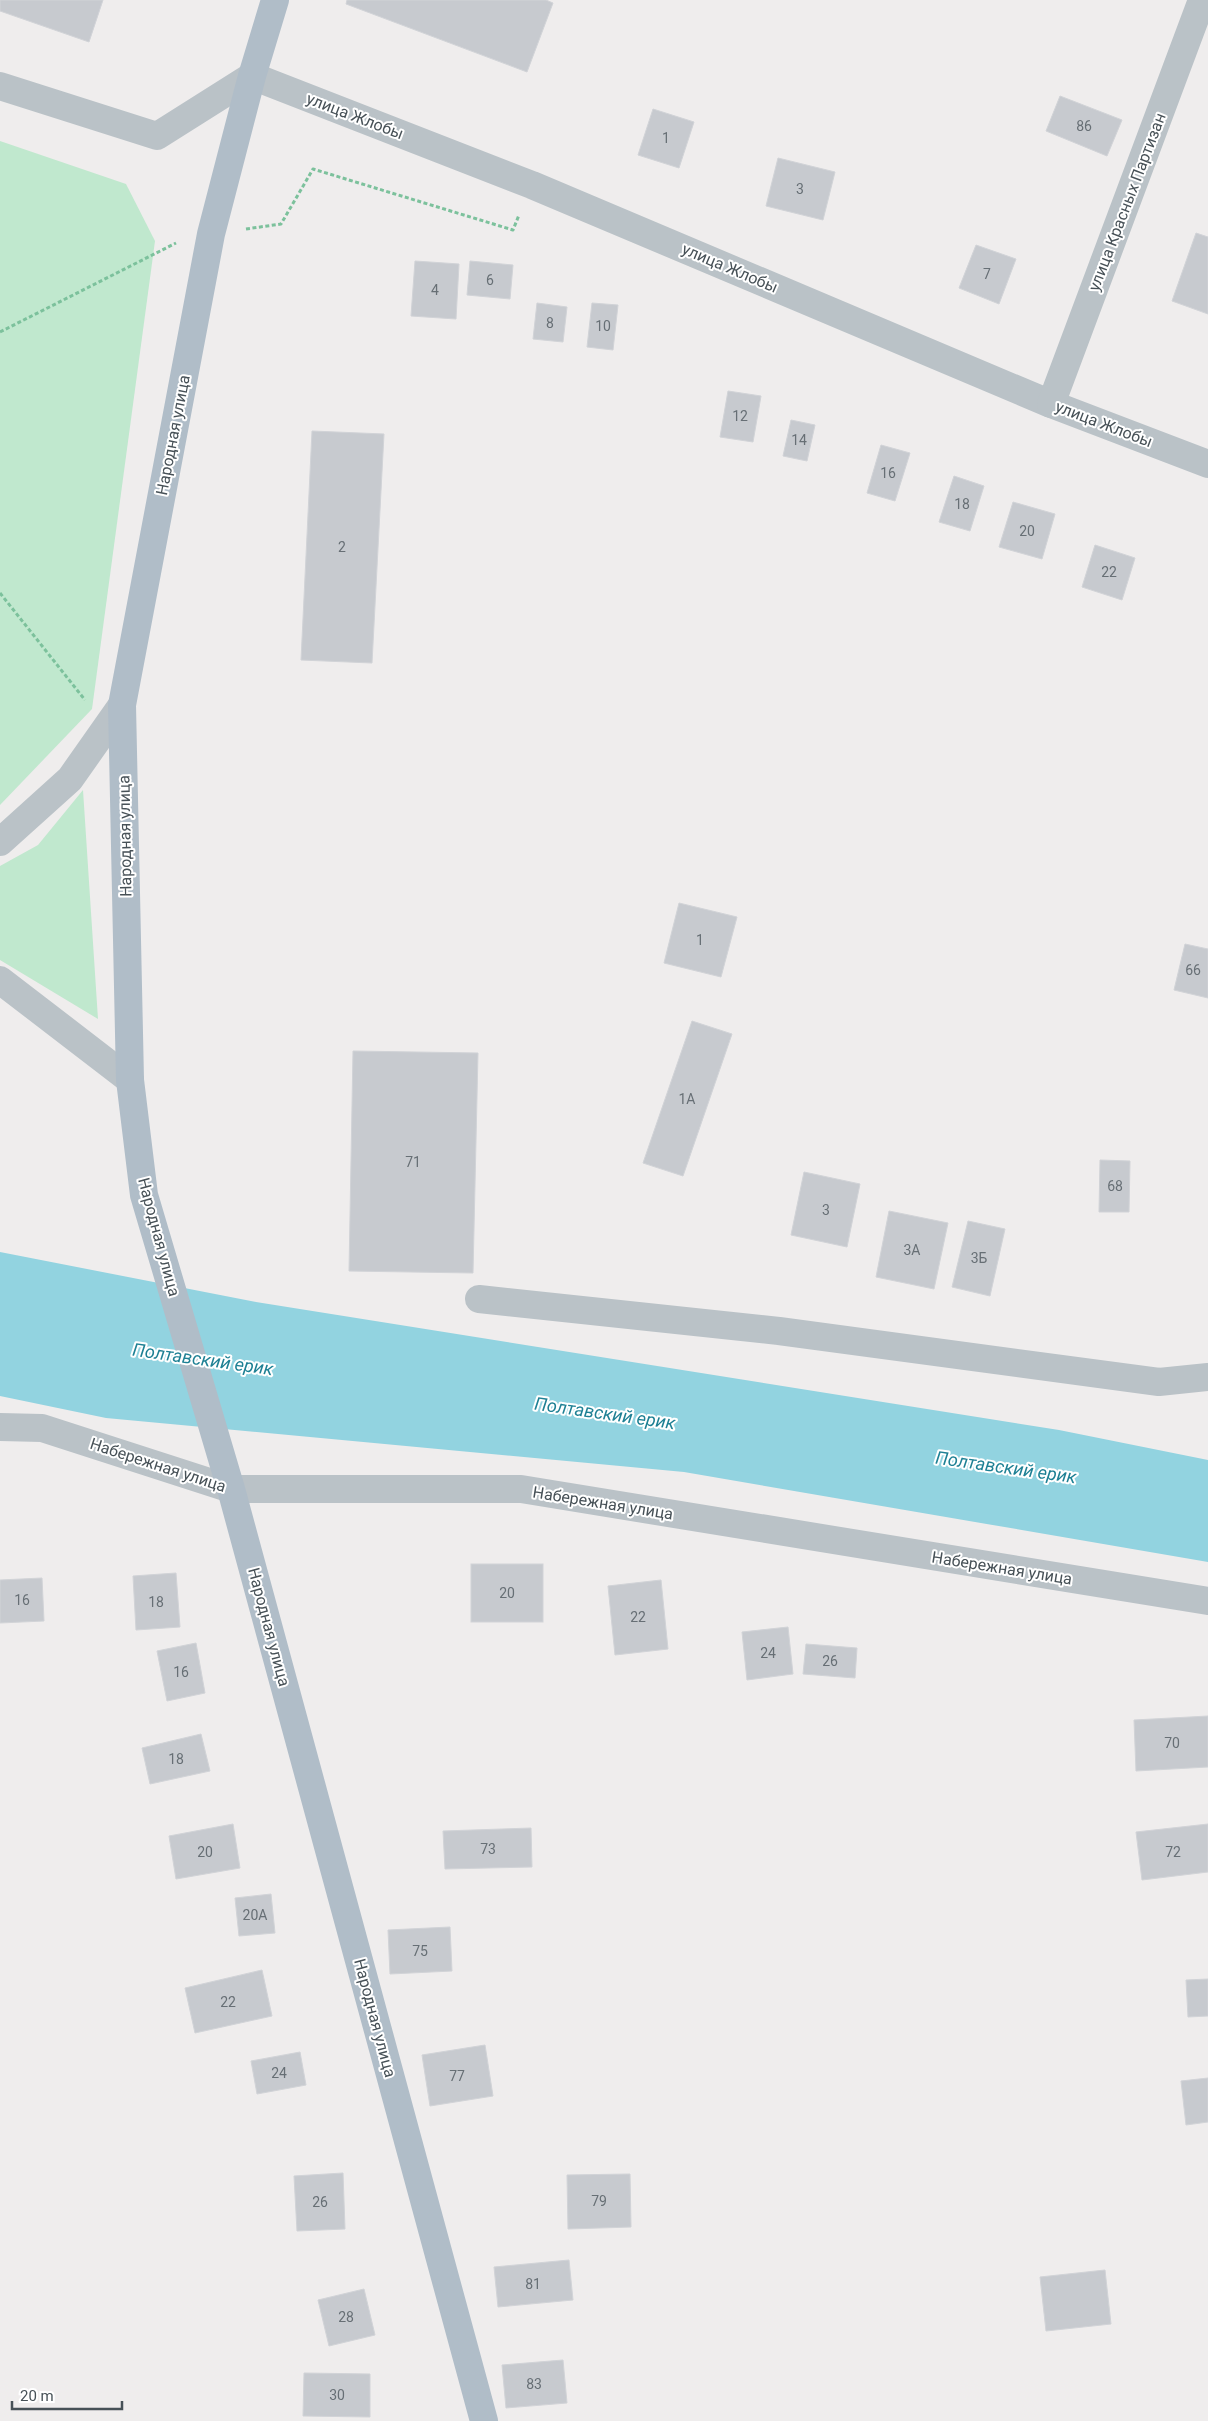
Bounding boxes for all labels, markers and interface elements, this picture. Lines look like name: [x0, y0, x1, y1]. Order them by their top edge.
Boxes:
street label: улица Жлобы: [304, 89, 406, 143]
street label: улица Красных Партизан: [1084, 110, 1170, 294]
house number: 86: [1076, 118, 1092, 134]
house number: 1: [662, 130, 670, 146]
house number: 3: [796, 181, 804, 197]
street label: улица Жлобы: [679, 239, 781, 297]
house number: 7: [983, 266, 991, 282]
house number: 6: [486, 272, 494, 288]
house number: 4: [431, 282, 439, 298]
house number: 8: [546, 315, 554, 331]
house number: 10: [595, 318, 611, 334]
street label: Народная улица: [152, 373, 194, 497]
street label: улица Жлобы: [1053, 397, 1155, 451]
house number: 12: [732, 408, 748, 424]
house number: 14: [791, 432, 807, 448]
house number: 16: [880, 465, 896, 481]
house number: 18: [954, 496, 970, 512]
house number: 20: [1019, 523, 1035, 539]
house number: 2: [338, 539, 346, 555]
house number: 22: [1101, 564, 1117, 580]
street label: Народная улица: [114, 775, 136, 897]
house number: 1: [696, 932, 704, 948]
house number: 66: [1185, 962, 1201, 978]
house number: 1А: [678, 1091, 696, 1107]
house number: 71: [405, 1154, 421, 1170]
street label: Народная улица: [134, 1176, 184, 1298]
house number: 68: [1107, 1178, 1123, 1194]
house number: 3: [822, 1202, 830, 1218]
house number: 3А: [903, 1242, 921, 1258]
house number: 3Б: [971, 1250, 988, 1266]
water label: Полтавский ерик: [131, 1339, 275, 1379]
water label: Полтавский ерик: [533, 1393, 677, 1433]
street label: Набережная улица: [88, 1434, 228, 1496]
water label: Полтавский ерик: [934, 1447, 1078, 1487]
street label: Набережная улица: [531, 1483, 675, 1523]
street label: Набережная улица: [930, 1548, 1074, 1588]
street label: Народная улица: [244, 1566, 294, 1688]
house number: 20: [499, 1585, 515, 1601]
house number: 16: [14, 1592, 30, 1608]
house number: 18: [148, 1594, 164, 1610]
house number: 22: [630, 1609, 646, 1625]
house number: 24: [760, 1645, 776, 1661]
house number: 26: [822, 1653, 838, 1669]
house number: 16: [173, 1664, 189, 1680]
house number: 70: [1164, 1735, 1180, 1751]
house number: 18: [168, 1751, 184, 1767]
house number: 73: [480, 1841, 496, 1857]
house number: 20: [197, 1844, 213, 1860]
house number: 72: [1165, 1844, 1181, 1860]
house number: 20А: [243, 1907, 267, 1923]
house number: 75: [412, 1943, 428, 1959]
street label: Народная улица: [350, 1957, 400, 2079]
house number: 22: [220, 1994, 236, 2010]
house number: 24: [271, 2065, 287, 2081]
house number: 77: [449, 2068, 465, 2084]
house number: 79: [591, 2193, 607, 2209]
house number: 26: [312, 2194, 328, 2210]
house number: 81: [525, 2276, 541, 2292]
house number: 28: [338, 2309, 354, 2325]
house number: 83: [526, 2376, 542, 2392]
scale bar: [12, 2378, 122, 2410]
text: 20 m: [20, 2387, 54, 2405]
house number: 30: [329, 2387, 345, 2403]

